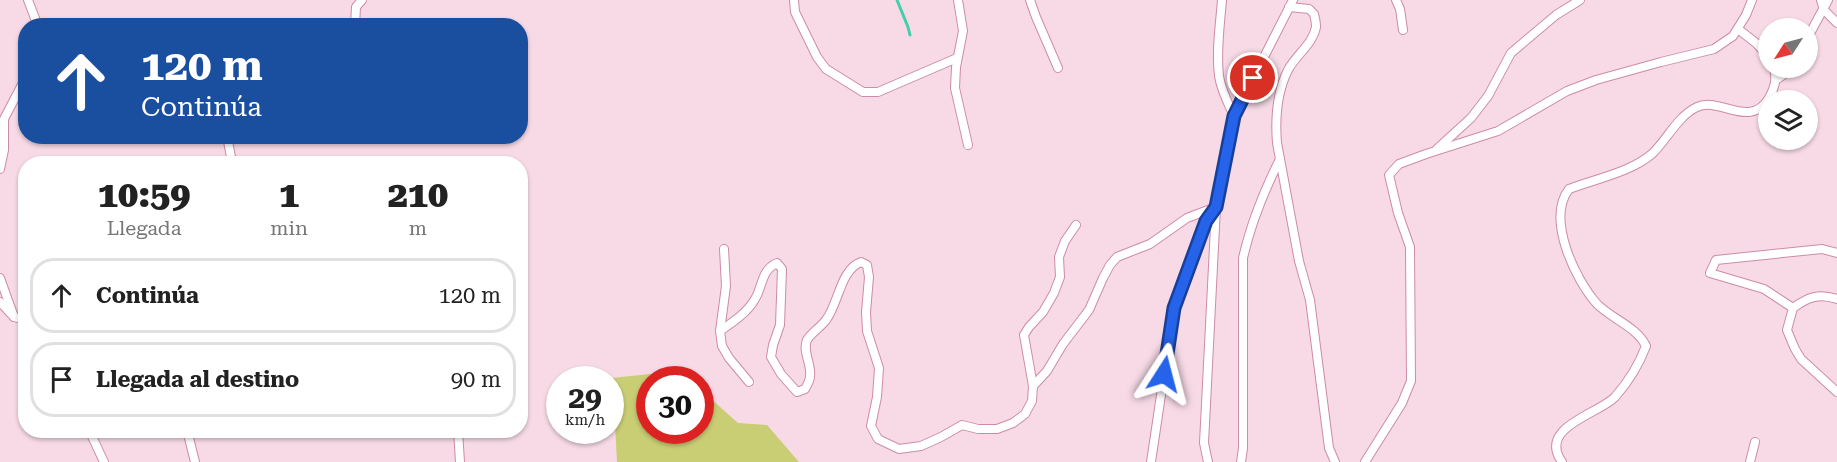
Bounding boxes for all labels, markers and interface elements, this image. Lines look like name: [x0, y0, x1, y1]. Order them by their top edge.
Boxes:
north arrow: [1758, 18, 1818, 78]
map controls: [1758, 18, 1818, 150]
text: 120 m: [141, 41, 263, 90]
icon: ahead: [42, 42, 120, 120]
pin: [1227, 52, 1278, 103]
icon: arrive: [1236, 61, 1269, 94]
button: layers: [1758, 90, 1818, 150]
text: Continúa: [141, 91, 262, 123]
text: 10:59: [98, 174, 190, 216]
text: 1: [279, 174, 299, 216]
text: 210: [388, 174, 448, 216]
text: Llegada: [107, 216, 182, 240]
text: min: [270, 216, 308, 240]
text: m: [409, 216, 427, 240]
icon: ahead: [45, 279, 78, 312]
text: Continúa: [96, 283, 199, 308]
text: 120 m: [438, 283, 501, 308]
position arrow: [1132, 342, 1196, 406]
icon: arrive: [45, 363, 78, 396]
speed limit sign: 30: [636, 366, 714, 444]
text: Llegada al destino: [96, 367, 299, 392]
text: 90 m: [451, 367, 501, 392]
text: 29: [568, 380, 602, 415]
text: km/h: [565, 411, 605, 429]

